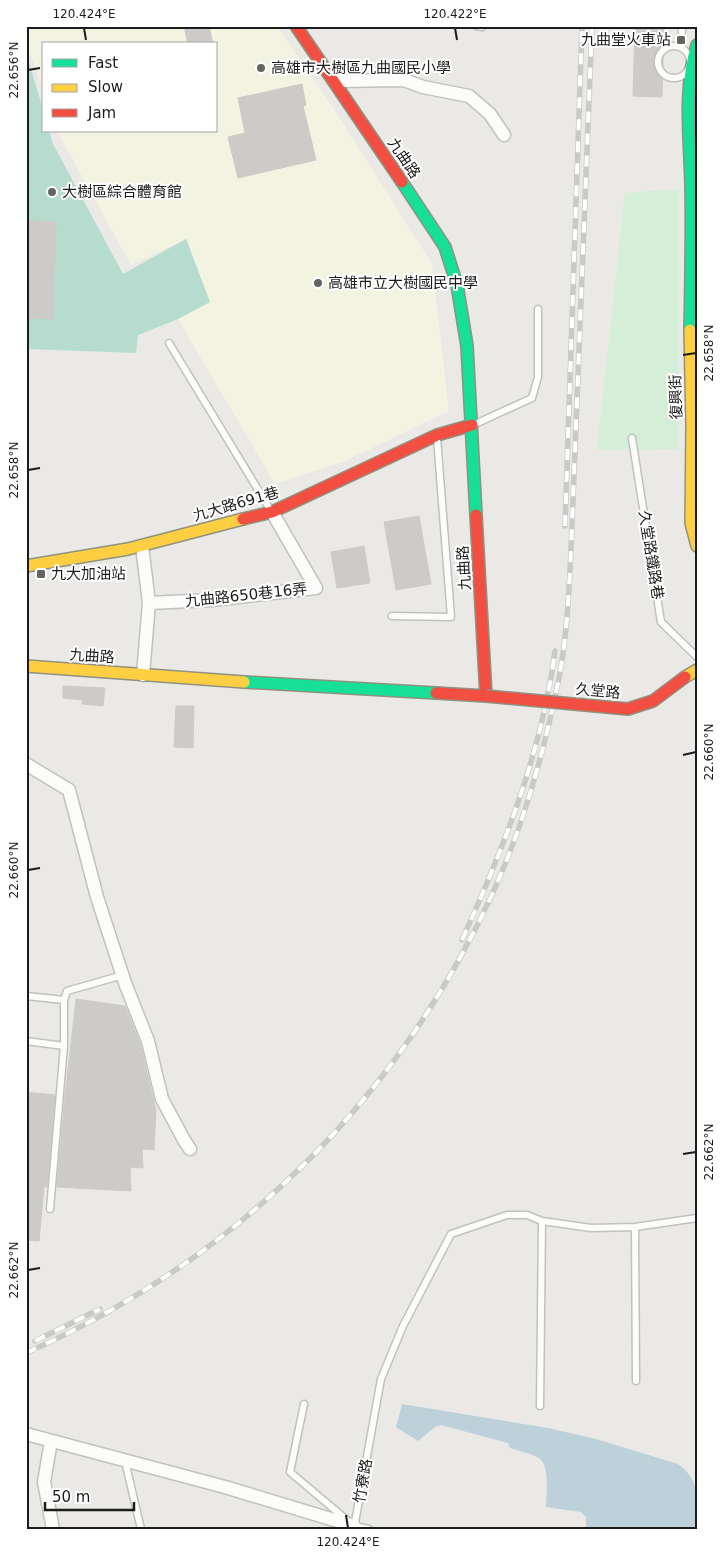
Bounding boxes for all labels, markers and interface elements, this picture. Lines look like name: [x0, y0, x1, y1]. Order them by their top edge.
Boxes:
text: 120.424°E: [52, 7, 116, 21]
text: 120.422°E: [423, 7, 487, 21]
place label: 九曲堂火車站: [581, 31, 671, 49]
marker: 九曲堂火車站: [675, 34, 687, 46]
text: 22.656°N: [7, 42, 21, 98]
legend: [42, 42, 218, 132]
text: Fast: [88, 54, 118, 72]
place label: 高雄市大樹區九曲國民小學: [271, 59, 451, 77]
marker: 高雄市大樹區九曲國民小學: [255, 62, 267, 74]
text: Slow: [88, 78, 123, 96]
text: Jam: [87, 104, 116, 122]
street label: 九曲路: [384, 134, 424, 182]
place label: 大樹區綜合體育館: [62, 183, 182, 201]
marker: 大樹區綜合體育館: [46, 186, 58, 198]
place label: 高雄市立大樹國民中學: [328, 274, 478, 292]
marker: 高雄市立大樹國民中學: [312, 277, 324, 289]
text: 22.658°N: [702, 325, 716, 381]
street label: 復興街: [666, 374, 686, 420]
text: 22.658°N: [7, 442, 21, 498]
street label: 九大路691巷: [191, 483, 281, 525]
street label: 久堂路鐵路巷: [635, 509, 667, 601]
street label: 九曲路: [454, 545, 474, 591]
place label: 九大加油站: [51, 565, 126, 583]
marker: 九大加油站: [35, 568, 47, 580]
street label: 九曲路650巷16弄: [184, 580, 308, 610]
street label: 九曲路: [69, 645, 115, 667]
street label: 久堂路: [575, 680, 621, 702]
text: 22.660°N: [702, 724, 716, 780]
text: 22.660°N: [7, 842, 21, 898]
text: 22.662°N: [702, 1124, 716, 1180]
text: 22.662°N: [7, 1242, 21, 1298]
street label: 竹寮路: [350, 1457, 376, 1505]
scale bar: [45, 1480, 134, 1512]
text: 50 m: [52, 1488, 90, 1506]
text: 120.424°E: [316, 1535, 380, 1549]

